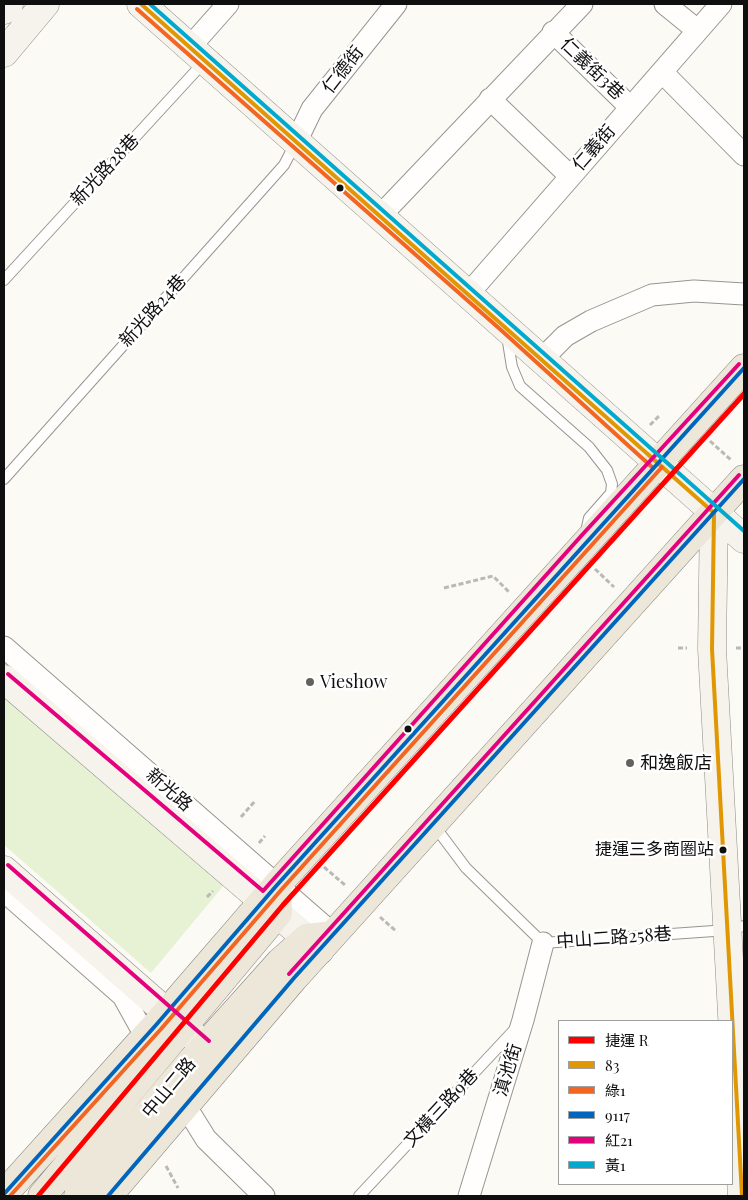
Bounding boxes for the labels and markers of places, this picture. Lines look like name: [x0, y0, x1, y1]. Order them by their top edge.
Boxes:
unlabelled marker: [335, 183, 345, 193]
place label: Vieshow: [320, 671, 387, 693]
marker: Vieshow: [304, 676, 316, 688]
unlabelled marker: [403, 724, 413, 734]
place label: 和逸飯店: [640, 752, 712, 774]
marker: 和逸飯店: [624, 757, 636, 769]
place label: 捷運三多商圈站: [595, 840, 714, 860]
marker: 捷運三多商圈站: [718, 845, 728, 855]

